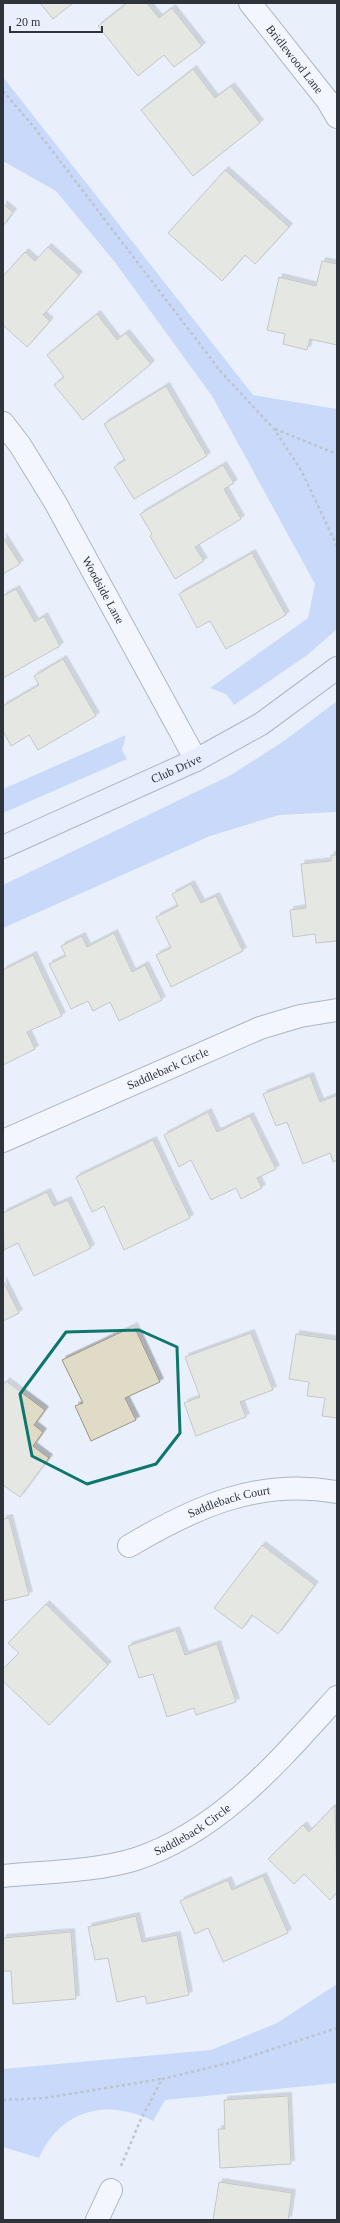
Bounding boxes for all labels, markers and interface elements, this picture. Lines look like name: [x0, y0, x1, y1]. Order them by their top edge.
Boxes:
scale bar: [10, 8, 102, 34]
text: 20 m: [16, 15, 41, 29]
street label: Bridlewood Lane: [263, 22, 326, 97]
street label: Woodside Lane: [79, 554, 127, 626]
street label: Club Drive: [149, 751, 204, 786]
street label: Saddleback Circle: [125, 1044, 211, 1093]
street label: Saddleback Court: [185, 1483, 272, 1521]
street label: Saddleback Circle: [152, 1801, 233, 1858]

